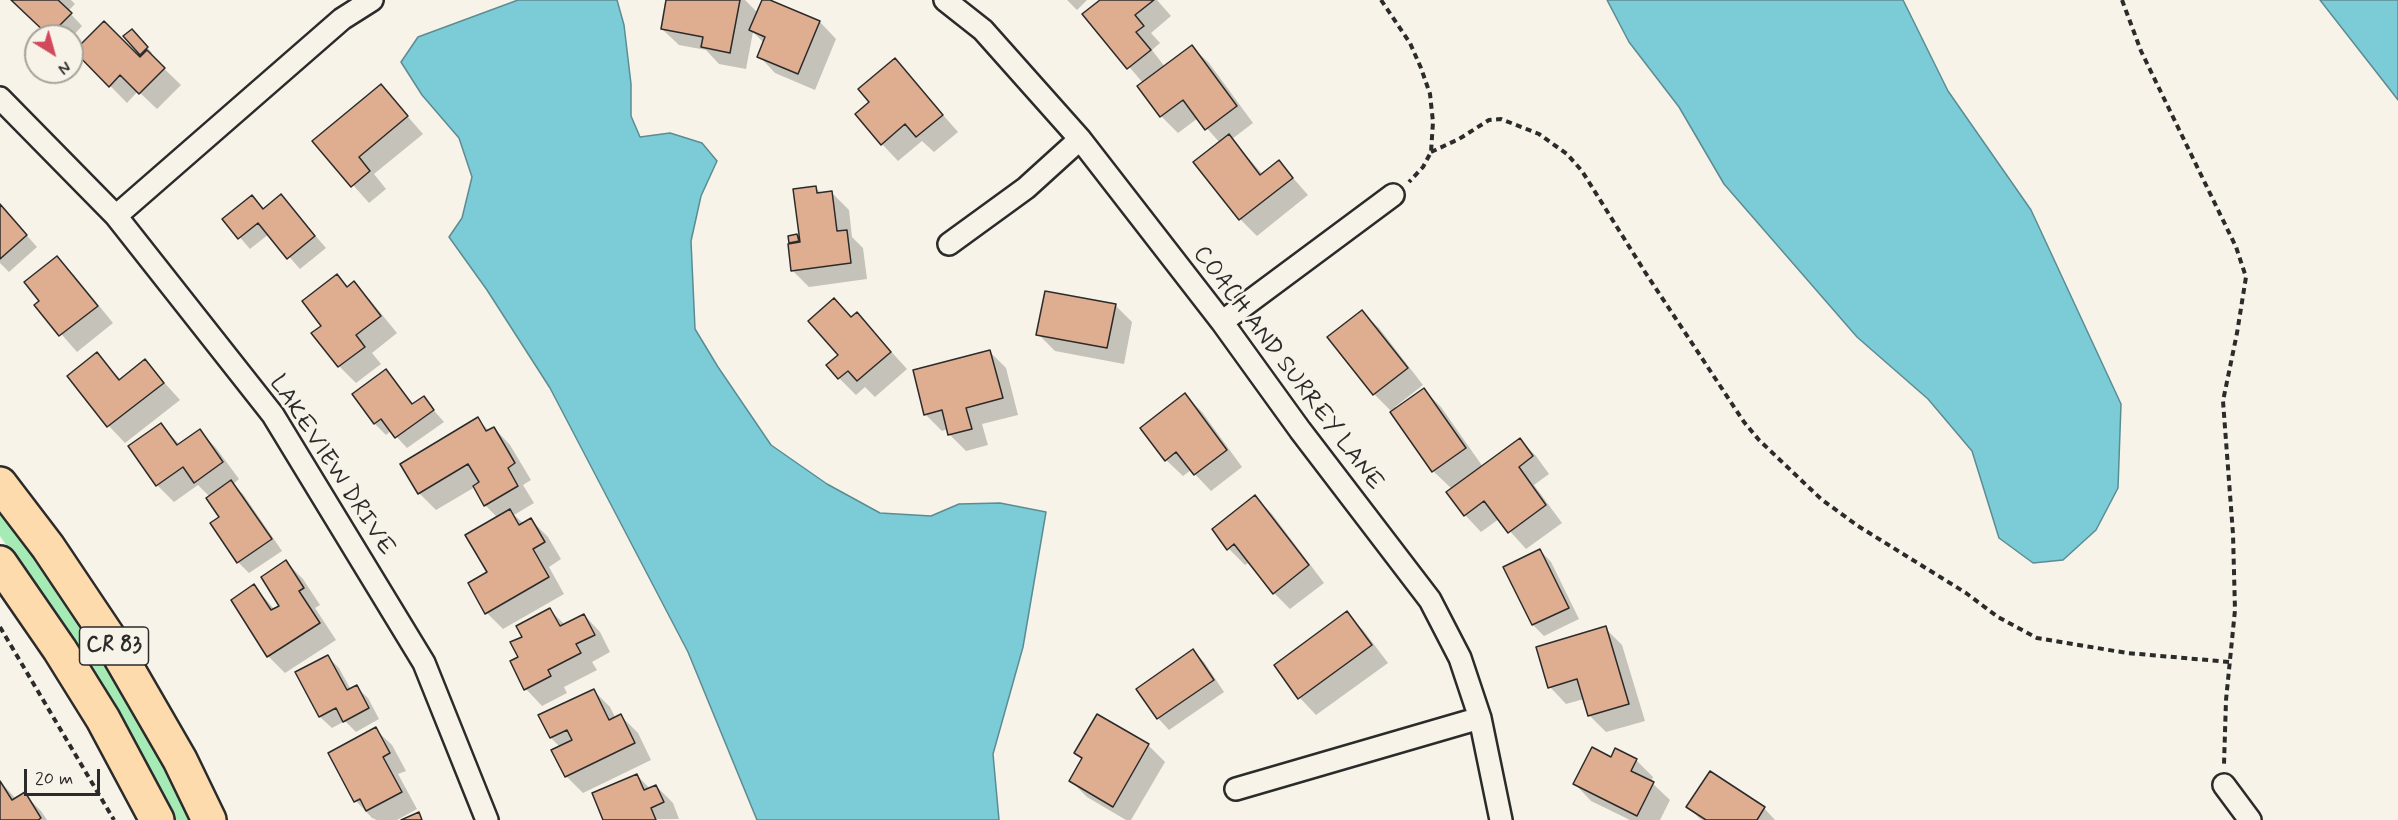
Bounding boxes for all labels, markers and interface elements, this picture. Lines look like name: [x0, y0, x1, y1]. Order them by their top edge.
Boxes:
north arrow: [24, 24, 84, 84]
text: N: [53, 56, 75, 79]
street label: COACH AND SURREY LANE: [1185, 241, 1389, 497]
street label: LAKEVIEW DRIVE: [262, 370, 400, 562]
road number: CR 83: [80, 627, 148, 665]
scale bar: [27, 757, 104, 795]
text: 20 m: [35, 767, 73, 791]

